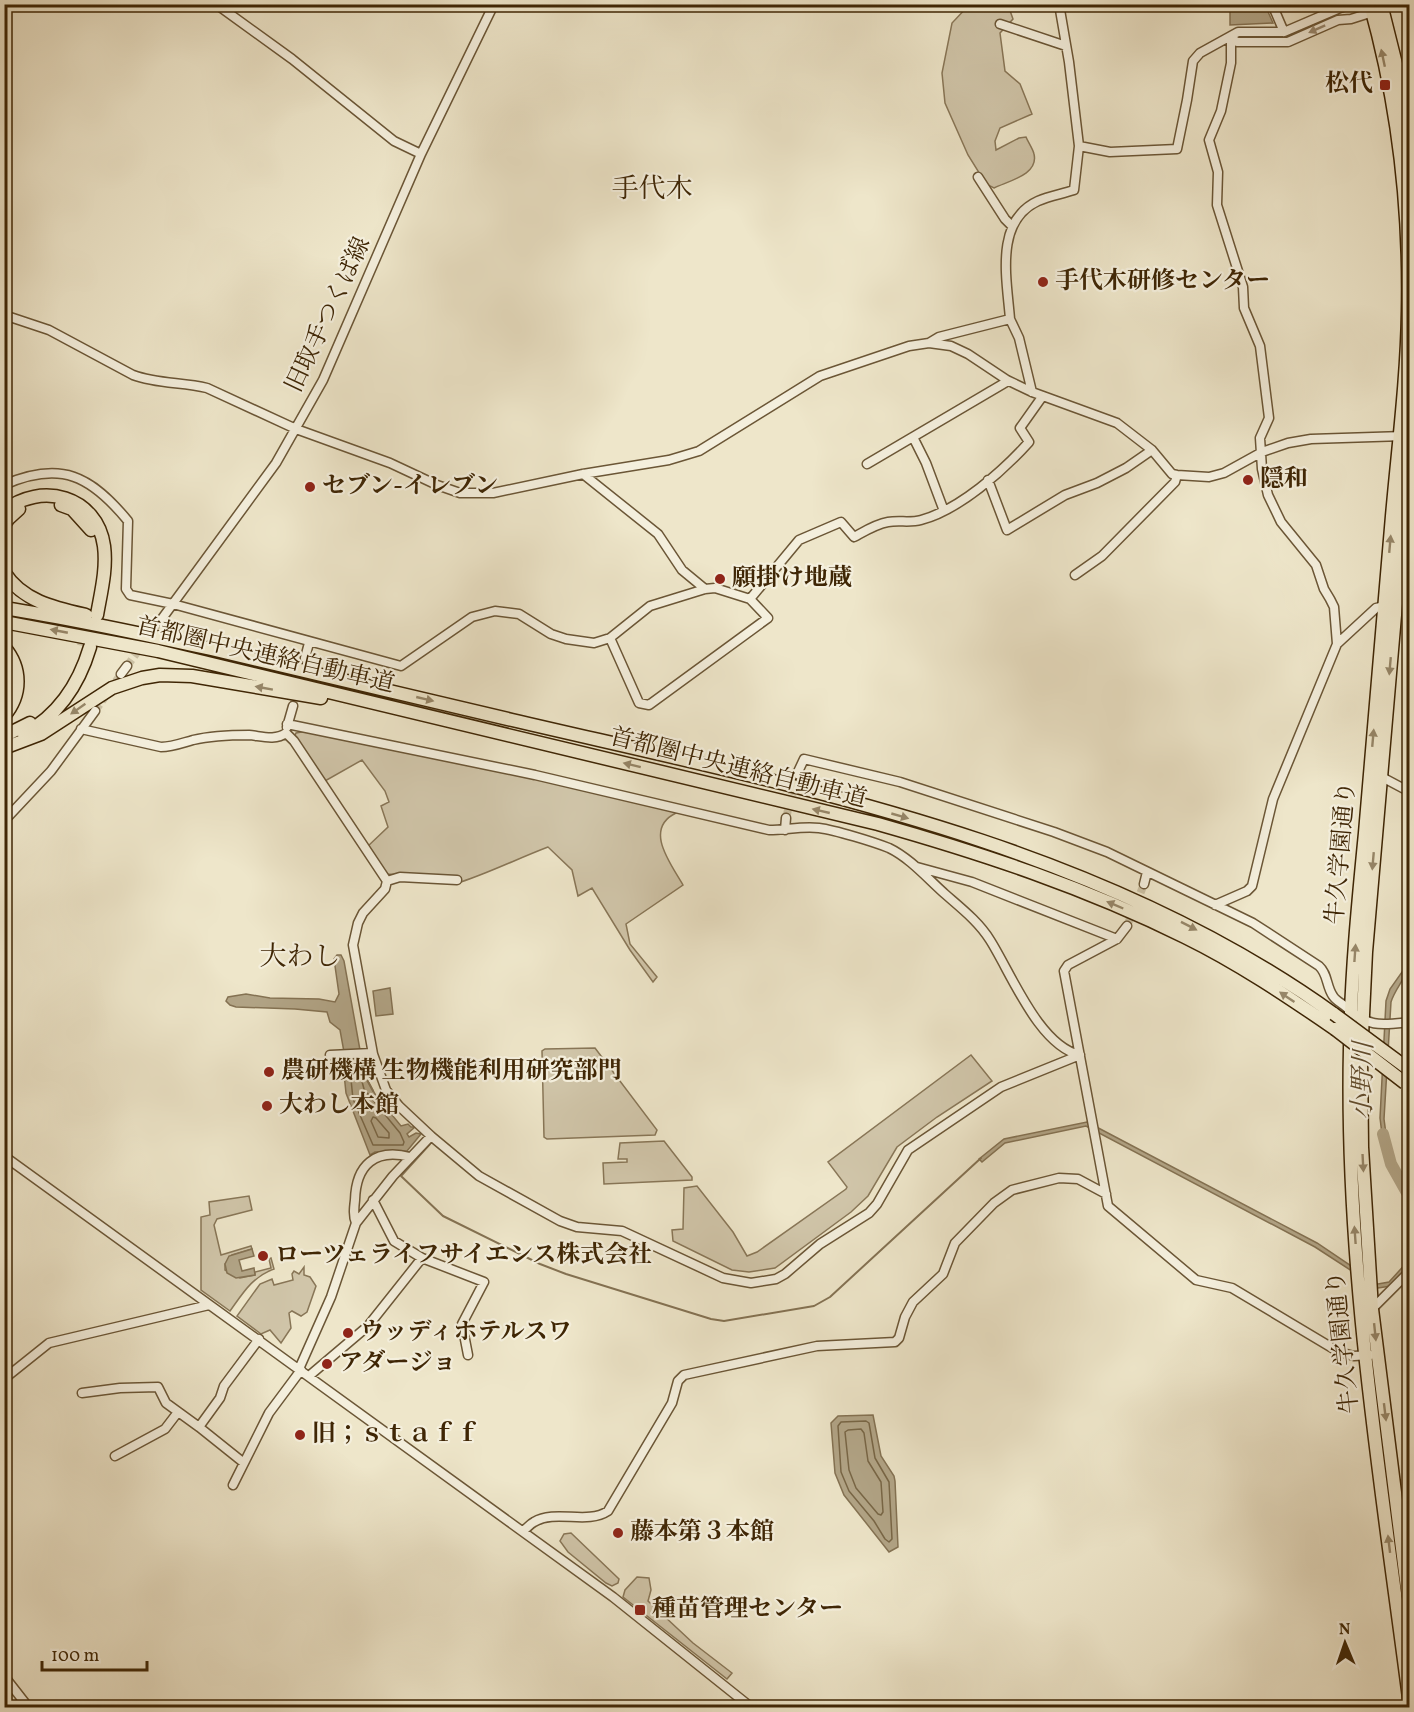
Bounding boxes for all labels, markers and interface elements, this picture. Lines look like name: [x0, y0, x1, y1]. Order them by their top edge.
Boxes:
one-way arrow: [1308, 25, 1326, 34]
one-way arrow: [1378, 49, 1388, 67]
place label: 松代: [1325, 68, 1373, 102]
marker: 松代: [1378, 78, 1392, 92]
district label: 手代木: [612, 171, 693, 209]
street label: 旧取手つくば線: [278, 232, 380, 398]
place label: 手代木研修センター: [1055, 265, 1270, 299]
marker: 手代木研修センター: [1036, 275, 1050, 289]
place label: 隠和: [1260, 463, 1308, 497]
place label: セブン-イレブン: [322, 470, 498, 504]
marker: 隠和: [1241, 473, 1255, 487]
marker: セブン-イレブン: [303, 480, 317, 494]
one-way arrow: [1385, 534, 1395, 553]
place label: 願掛け地蔵: [732, 562, 852, 596]
marker: 願掛け地蔵: [713, 572, 727, 586]
street label: 首都圏中央連絡自動車道: [133, 610, 397, 702]
one-way arrow: [50, 626, 69, 635]
one-way arrow: [1385, 657, 1395, 676]
one-way arrow: [255, 684, 274, 693]
one-way arrow: [416, 695, 435, 704]
one-way arrow: [71, 703, 87, 715]
street label: 首都圏中央連絡自動車道: [606, 721, 870, 817]
one-way arrow: [1368, 728, 1378, 747]
one-way arrow: [622, 759, 641, 769]
street label: 牛久学園通り: [1319, 780, 1365, 926]
one-way arrow: [812, 805, 830, 815]
one-way arrow: [891, 812, 909, 821]
one-way arrow: [1368, 851, 1378, 870]
one-way arrow: [1106, 900, 1124, 910]
one-way arrow: [1180, 922, 1197, 931]
district label: 大わし: [260, 939, 341, 977]
one-way arrow: [1350, 944, 1360, 963]
one-way arrow: [1279, 991, 1295, 1002]
water label: 小野川: [1345, 1039, 1383, 1120]
place label: 農研機構 生物機能利用研究部門: [281, 1055, 622, 1089]
marker: 農研機構 生物機能利用研究部門: [262, 1065, 276, 1079]
place label: 大わし本館: [279, 1089, 399, 1123]
marker: 大わし本館: [260, 1099, 274, 1113]
one-way arrow: [1358, 1153, 1367, 1172]
one-way arrow: [1350, 1225, 1360, 1244]
place label: ローツェライフサイエンス株式会社: [275, 1239, 652, 1273]
marker: ローツェライフサイエンス株式会社: [256, 1249, 270, 1263]
street label: 牛久学園通り: [1320, 1269, 1368, 1415]
place label: ウッディホテルスワ: [360, 1316, 572, 1350]
one-way arrow: [1370, 1322, 1380, 1341]
marker: ウッディホテルスワ: [341, 1326, 355, 1340]
place label: アダージョ: [339, 1347, 456, 1381]
marker: アダージョ: [320, 1357, 334, 1371]
one-way arrow: [1380, 1403, 1389, 1422]
place label: 旧；ｓｔａｆｆ: [312, 1418, 480, 1452]
marker: 旧；ｓｔａｆｆ: [293, 1428, 307, 1442]
place label: 藤本第３本館: [630, 1516, 774, 1550]
marker: 藤本第３本館: [611, 1526, 625, 1540]
one-way arrow: [1384, 1534, 1394, 1553]
place label: 種苗管理センター: [652, 1593, 843, 1627]
marker: 種苗管理センター: [633, 1603, 647, 1617]
north arrow: [1315, 1613, 1375, 1673]
text: N: [1338, 1619, 1351, 1641]
scale bar: [42, 1634, 147, 1672]
text: 100 m: [51, 1644, 100, 1669]

